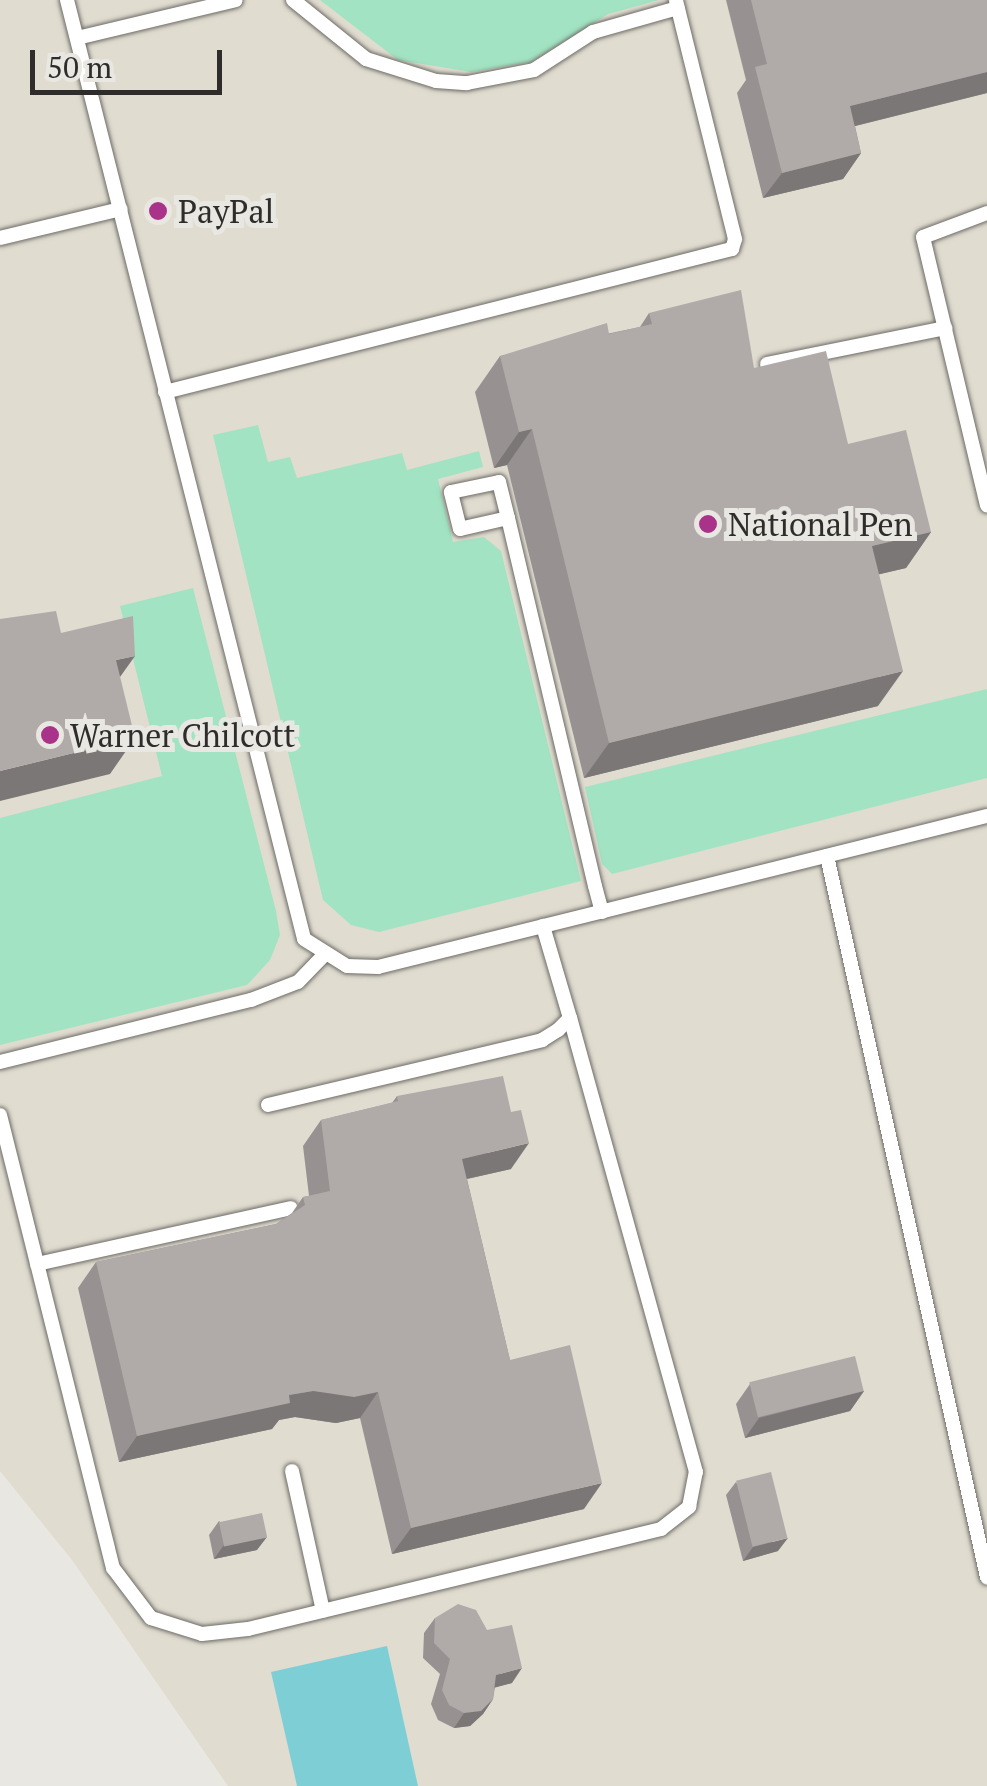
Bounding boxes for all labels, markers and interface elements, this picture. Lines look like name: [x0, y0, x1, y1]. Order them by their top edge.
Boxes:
scale bar: [35, 30, 228, 92]
text: 50 m: [47, 47, 112, 87]
place label: PayPal: [178, 192, 274, 230]
marker: PayPal: [147, 200, 169, 222]
place label: National Pen: [728, 505, 913, 543]
marker: National Pen: [697, 513, 719, 535]
place label: Warner Chilcott: [70, 716, 295, 754]
marker: Warner Chilcott: [39, 724, 61, 746]

